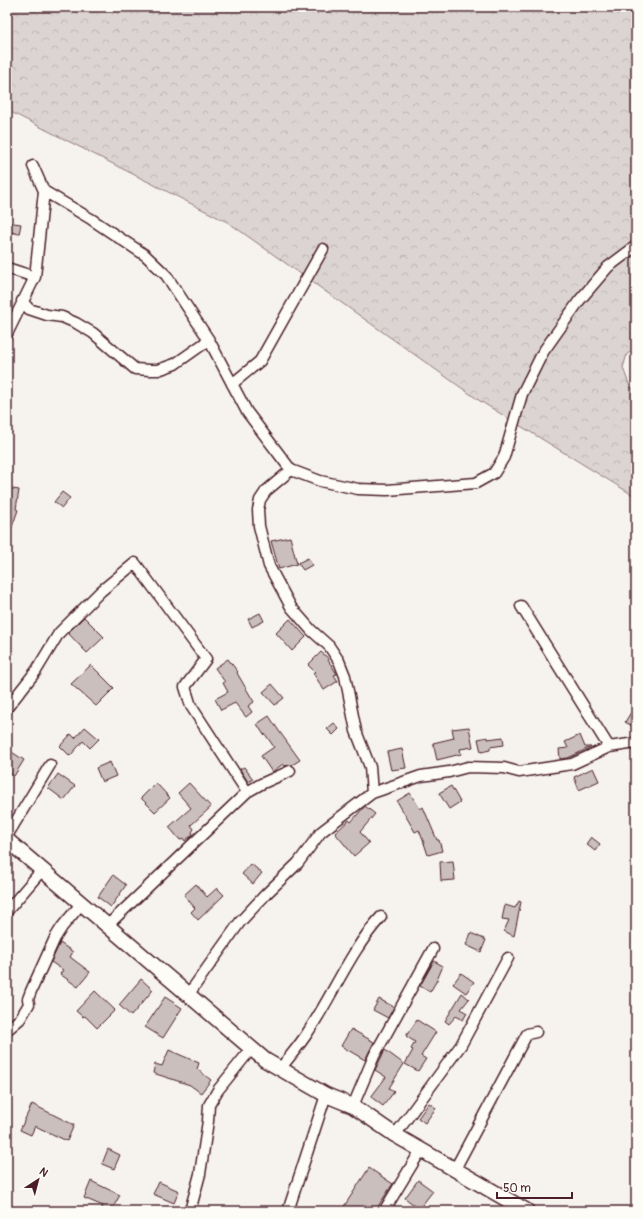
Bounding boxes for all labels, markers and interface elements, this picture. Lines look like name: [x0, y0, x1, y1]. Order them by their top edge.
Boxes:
north arrow: [18, 1160, 58, 1200]
text: N: [37, 1165, 51, 1180]
scale bar: [497, 1174, 572, 1200]
text: 50 m: [503, 1181, 531, 1196]

